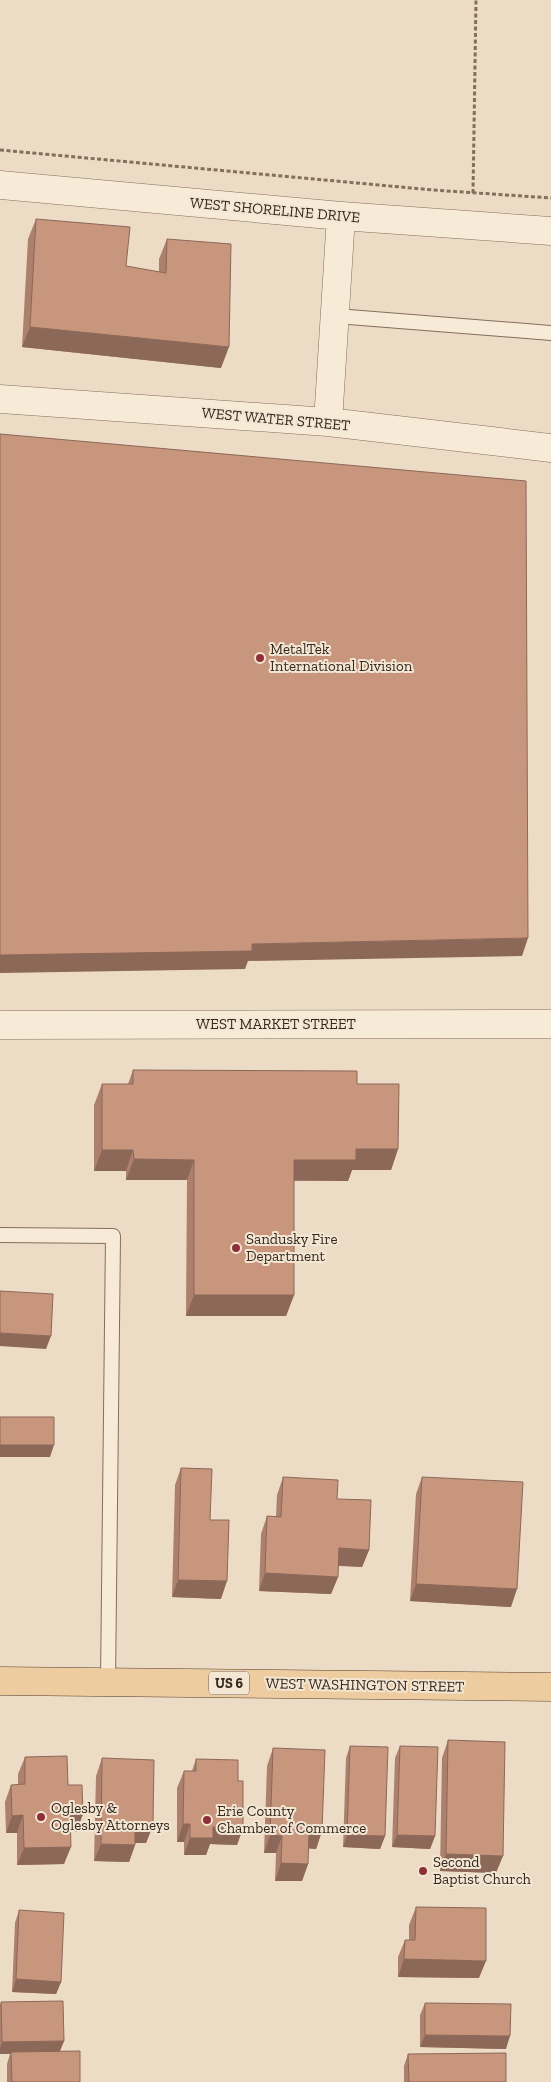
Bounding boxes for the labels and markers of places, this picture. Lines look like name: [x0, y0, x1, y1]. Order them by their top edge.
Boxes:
place label: MetalTek International Division: [270, 640, 413, 675]
marker: MetalTek International Division: [254, 652, 266, 664]
place label: Sandusky Fire Department: [246, 1230, 338, 1265]
marker: Sandusky Fire Department: [230, 1242, 242, 1254]
place label: Oglesby & Oglesby Attorneys: [51, 1799, 170, 1834]
place label: Erie County Chamber of Commerce: [217, 1802, 366, 1837]
marker: Oglesby & Oglesby Attorneys: [35, 1811, 47, 1823]
marker: Erie County Chamber of Commerce: [201, 1814, 213, 1826]
place label: Second Baptist Church: [433, 1853, 532, 1888]
marker: Second Baptist Church: [417, 1865, 429, 1877]

